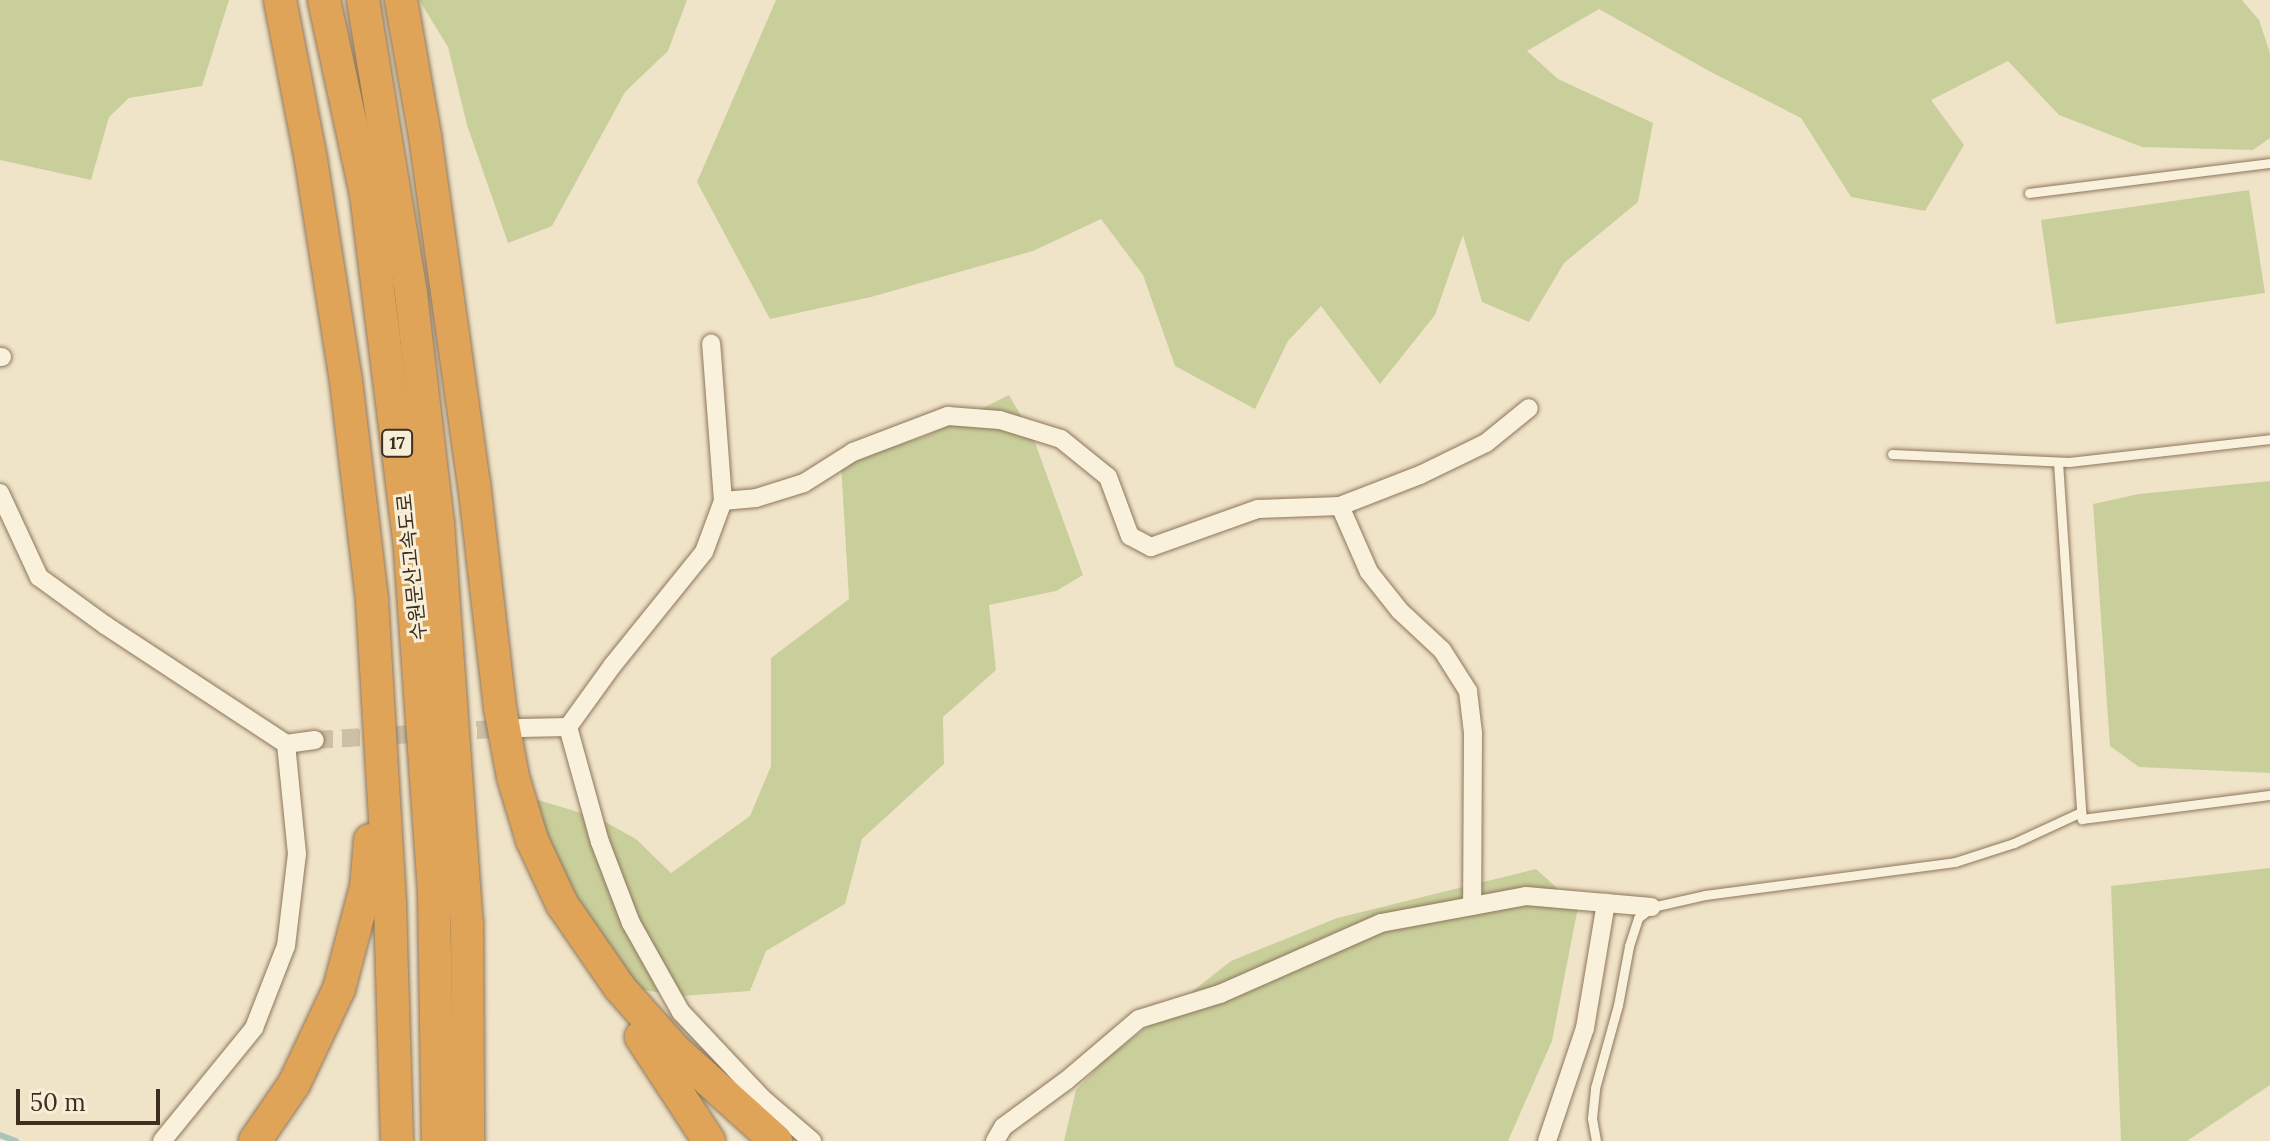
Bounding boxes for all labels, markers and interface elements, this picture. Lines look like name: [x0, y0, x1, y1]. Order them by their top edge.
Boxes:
road number: 17: [381, 429, 413, 457]
street label: 수원문산고속도로: [391, 493, 431, 641]
scale bar: [20, 1073, 164, 1123]
text: 50 m: [30, 1087, 86, 1118]

